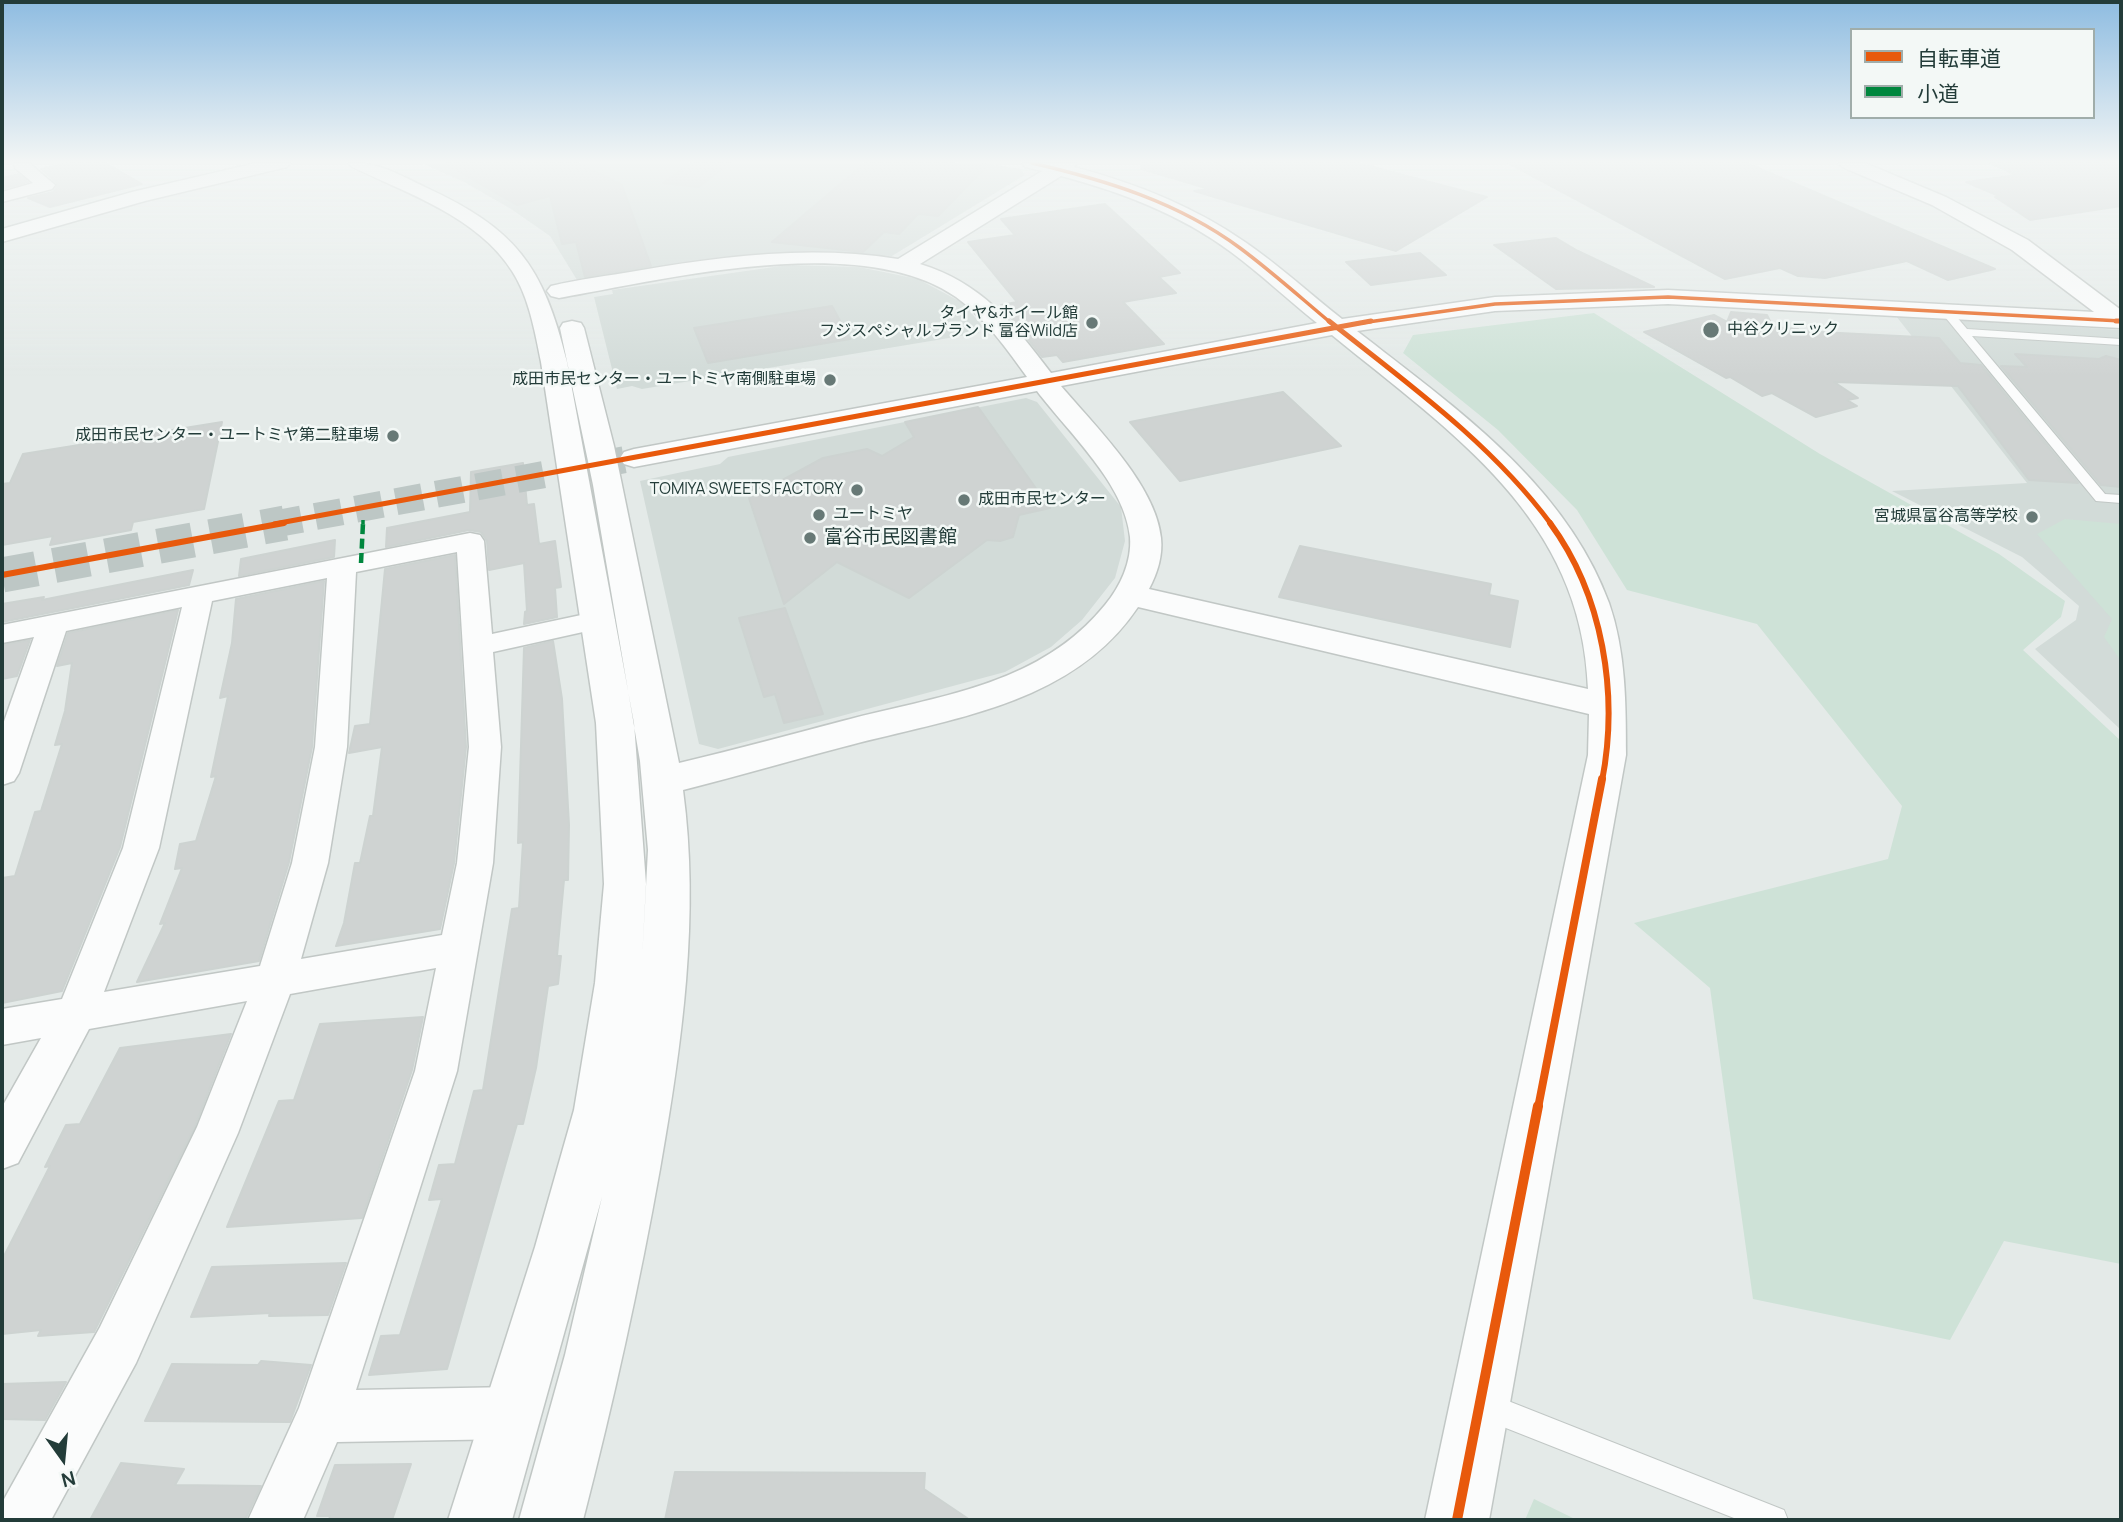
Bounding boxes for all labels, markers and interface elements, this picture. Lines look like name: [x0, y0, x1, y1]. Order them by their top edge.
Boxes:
legend: [1850, 28, 2095, 119]
text: 自転車道: [1917, 44, 2001, 72]
text: 小道: [1917, 79, 1959, 107]
place label: タイヤ&ホイール館 フジスペシャルブランド 富谷Wild店: [819, 304, 1078, 342]
marker: タイヤ&ホイール館 フジスペシャルブランド 富谷Wild店: [1084, 315, 1100, 331]
marker: 中谷クリニック: [1701, 320, 1721, 340]
place label: 中谷クリニック: [1727, 320, 1839, 340]
place label: 成田市民センター・ユートミヤ南側駐車場: [512, 370, 816, 390]
marker: 成田市民センター・ユートミヤ南側駐車場: [822, 372, 838, 388]
place label: 成田市民センター・ユートミヤ第二駐車場: [75, 426, 379, 446]
marker: 成田市民センター・ユートミヤ第二駐車場: [385, 428, 401, 444]
place label: TOMIYA SWEETS FACTORY: [650, 480, 843, 500]
marker: TOMIYA SWEETS FACTORY: [849, 482, 865, 498]
place label: 成田市民センター: [978, 490, 1106, 510]
marker: 成田市民センター: [956, 492, 972, 508]
place label: ユートミヤ: [833, 505, 913, 525]
marker: ユートミヤ: [811, 507, 827, 523]
place label: 宮城県富谷高等学校: [1874, 507, 2018, 527]
marker: 宮城県富谷高等学校: [2024, 509, 2040, 525]
place label: 富谷市民図書館: [824, 527, 957, 549]
marker: 富谷市民図書館: [802, 530, 818, 546]
north arrow: [28, 1424, 98, 1494]
text: N: [58, 1465, 78, 1494]

